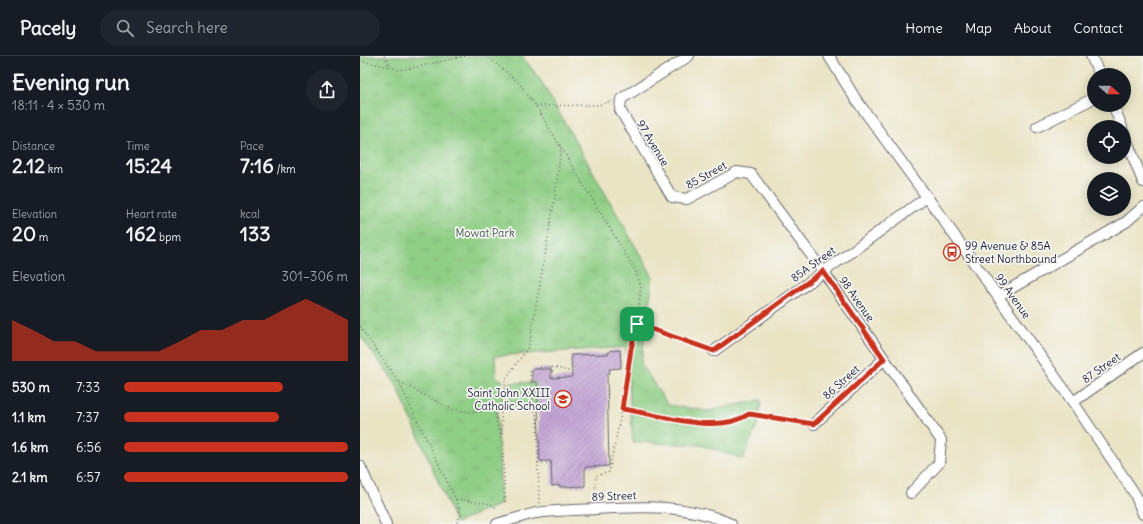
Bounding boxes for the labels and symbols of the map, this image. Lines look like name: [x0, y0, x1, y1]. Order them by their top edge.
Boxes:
north arrow: [1087, 68, 1131, 112]
street label: 97 Avenue: [634, 117, 672, 169]
street label: 85 Street: [683, 158, 729, 192]
park label: Mowat Park: [456, 226, 515, 240]
place label: 99 Avenue & 85A Street Northbound: [965, 239, 1057, 266]
bus stop icon: 99 Avenue & 85A Street Northbound: [942, 242, 962, 262]
street label: 85A Street: [788, 243, 838, 285]
street label: 99 Avenue: [992, 271, 1034, 321]
street label: 98 Avenue: [836, 274, 878, 324]
pin: [620, 307, 654, 341]
street label: 87 Street: [1079, 350, 1123, 386]
street label: 86 Street: [820, 362, 862, 402]
place label: Saint John XXIII Catholic School: [467, 386, 550, 413]
school or university icon: Saint John XXIII Catholic School: [553, 389, 573, 409]
street label: 89 Street: [591, 488, 637, 504]

